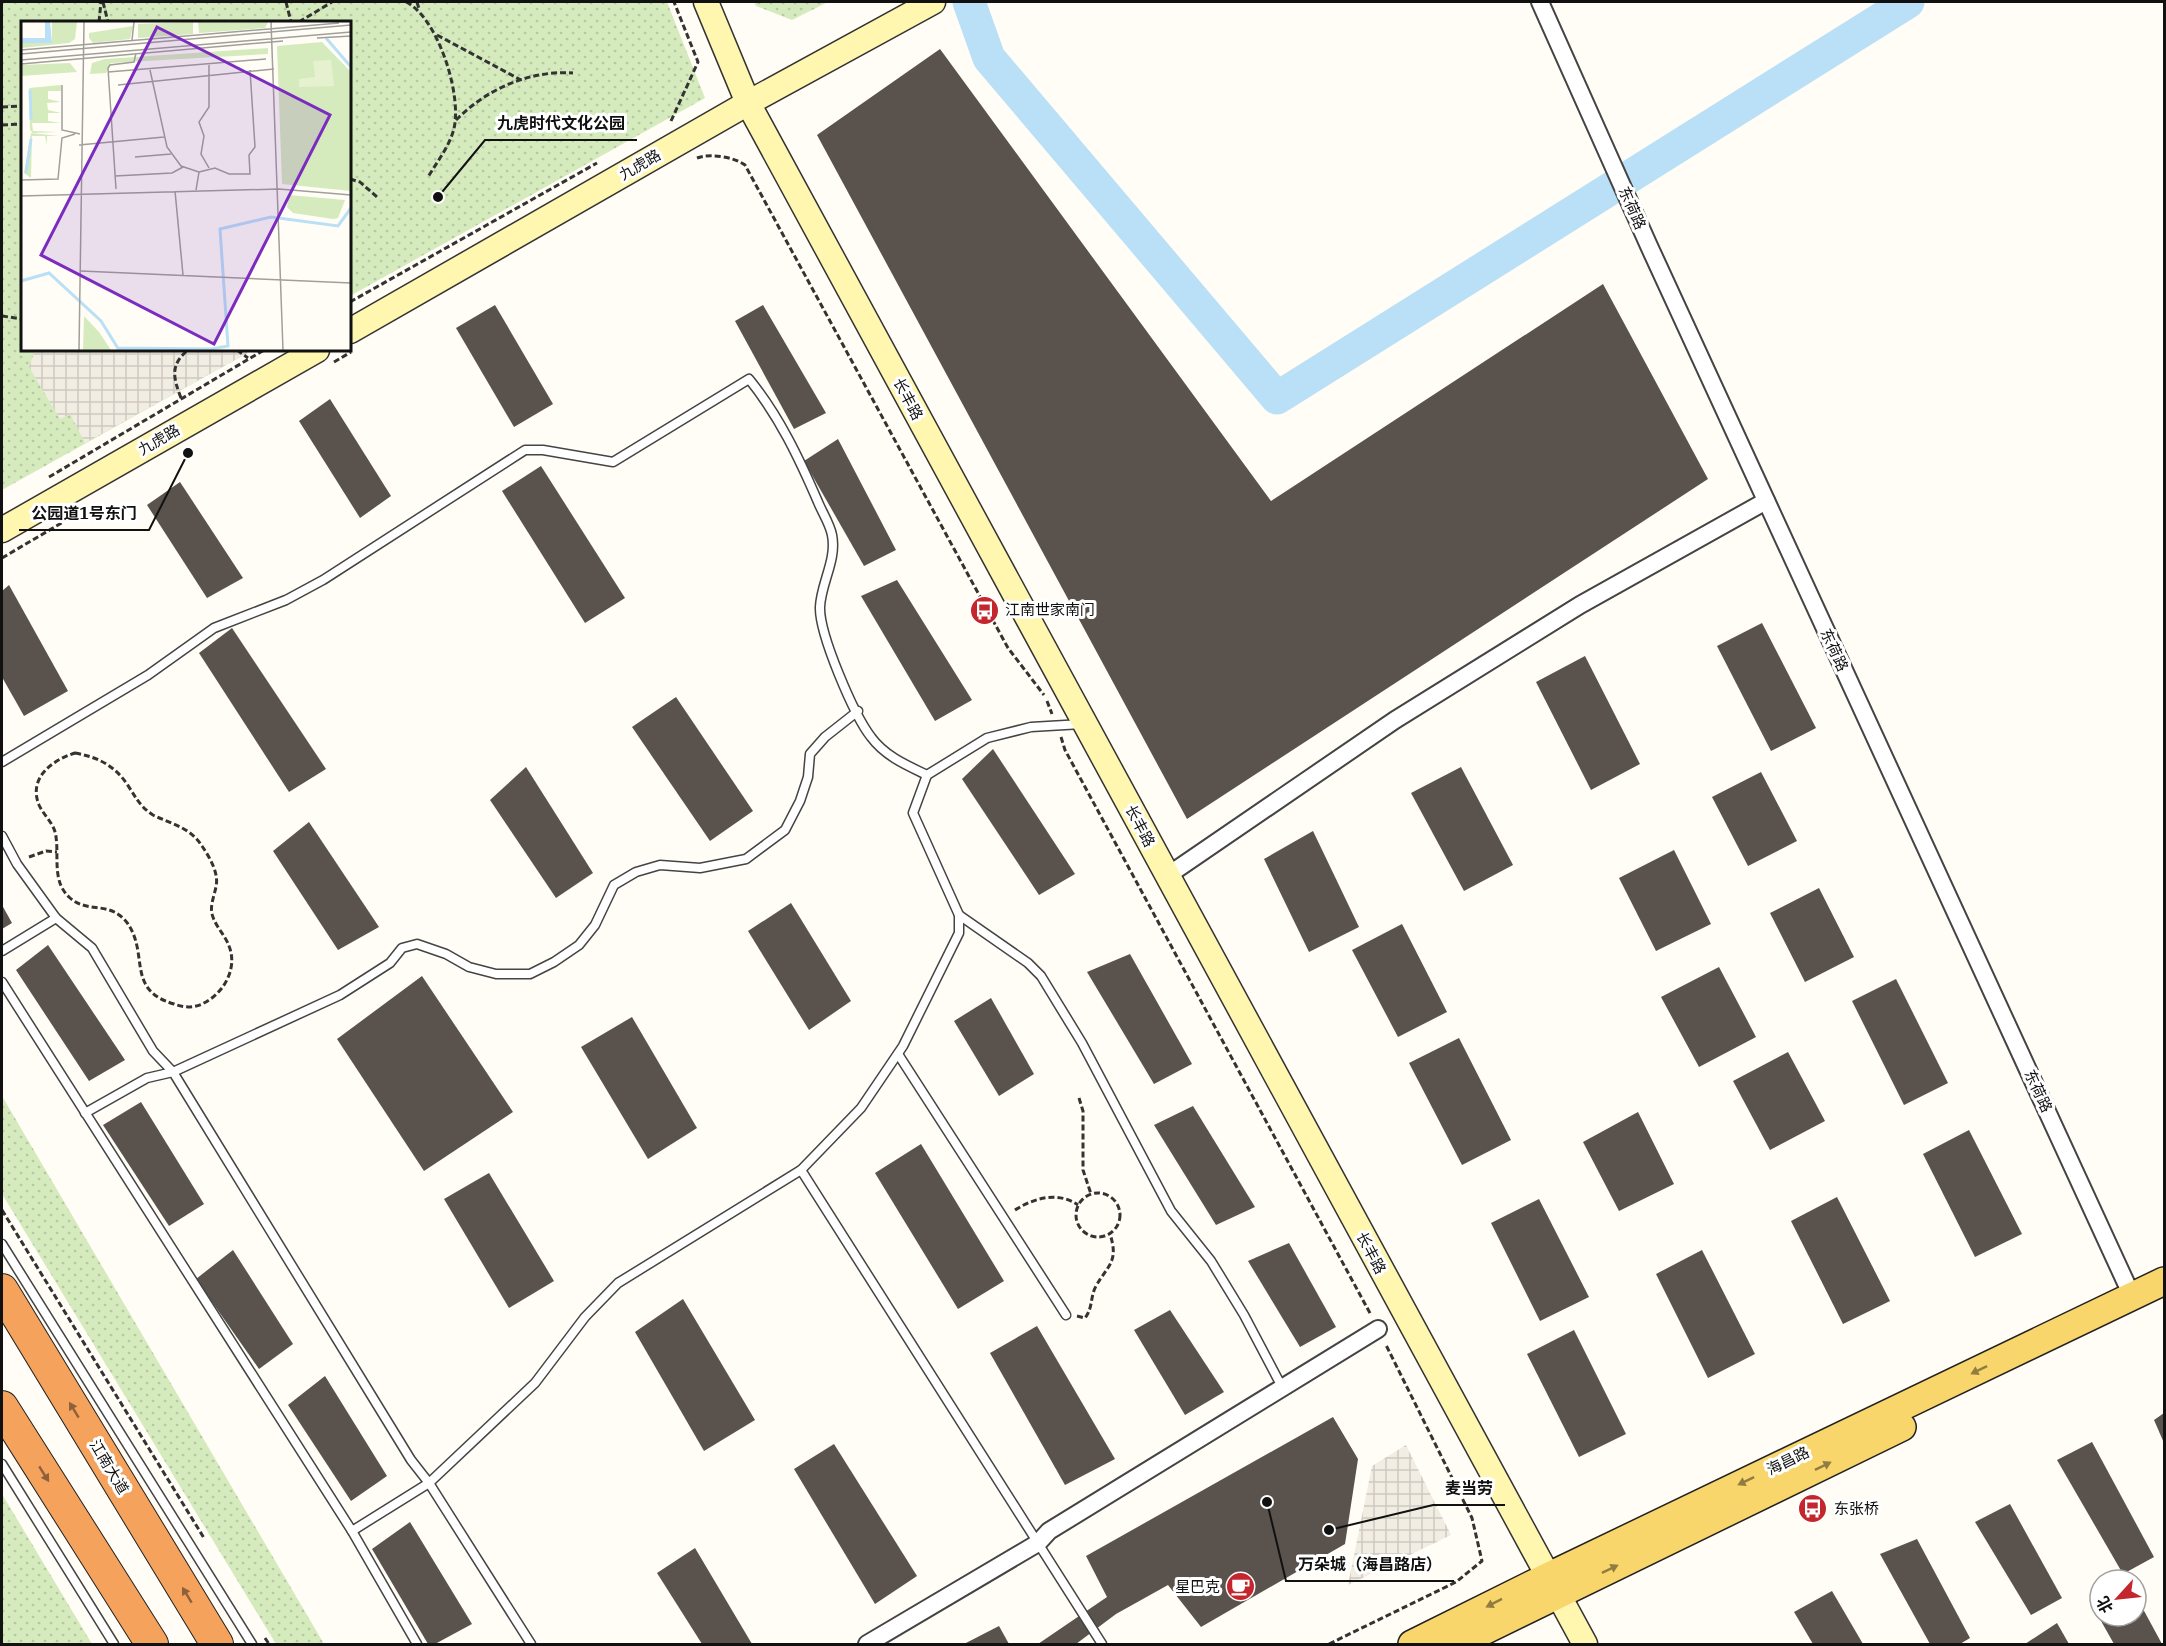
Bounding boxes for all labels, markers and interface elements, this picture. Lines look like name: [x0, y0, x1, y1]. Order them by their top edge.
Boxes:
inset map: [21, 21, 351, 351]
callout: 九虎时代文化公园: [485, 106, 637, 140]
text: 九虎时代文化公园: [497, 113, 625, 133]
street label: 九虎路: [616, 145, 664, 184]
street label: 东荷路: [1615, 183, 1650, 232]
street label: 长丰路: [889, 374, 927, 423]
street label: 九虎路: [135, 420, 183, 459]
callout: 公园道1号东门: [19, 496, 149, 530]
text: 公园道1号东门: [31, 503, 137, 523]
bus stop icon: 江南世家南门: [968, 594, 1000, 626]
place label: 江南世家南门: [1005, 600, 1095, 619]
street label: 东荷路: [1816, 625, 1853, 674]
street label: 长丰路: [1121, 801, 1159, 850]
street label: 东荷路: [2020, 1066, 2057, 1115]
street label: 长丰路: [1352, 1228, 1390, 1277]
one-way arrow: [1970, 1364, 1988, 1374]
one-way arrow: [69, 1402, 80, 1418]
street label: 江南大道: [86, 1436, 133, 1497]
street label: 海昌路: [1763, 1442, 1812, 1479]
one-way arrow: [1815, 1461, 1832, 1470]
one-way arrow: [38, 1466, 49, 1482]
callout: 麦当劳: [1433, 1471, 1505, 1505]
one-way arrow: [1738, 1477, 1755, 1486]
text: 麦当劳: [1445, 1478, 1493, 1498]
bus stop icon: 东张桥: [1797, 1493, 1829, 1525]
place label: 东张桥: [1834, 1499, 1879, 1518]
callout: 万朵城（海昌路店）: [1286, 1547, 1454, 1581]
text: 万朵城（海昌路店）: [1298, 1554, 1442, 1574]
one-way arrow: [1601, 1565, 1619, 1575]
north arrow: [2088, 1568, 2148, 1628]
cafe icon: 星巴克: [1225, 1571, 1257, 1603]
place label: 星巴克: [1175, 1577, 1220, 1596]
one-way arrow: [181, 1586, 192, 1603]
text: 北: [2092, 1593, 2117, 1616]
one-way arrow: [1486, 1598, 1503, 1608]

